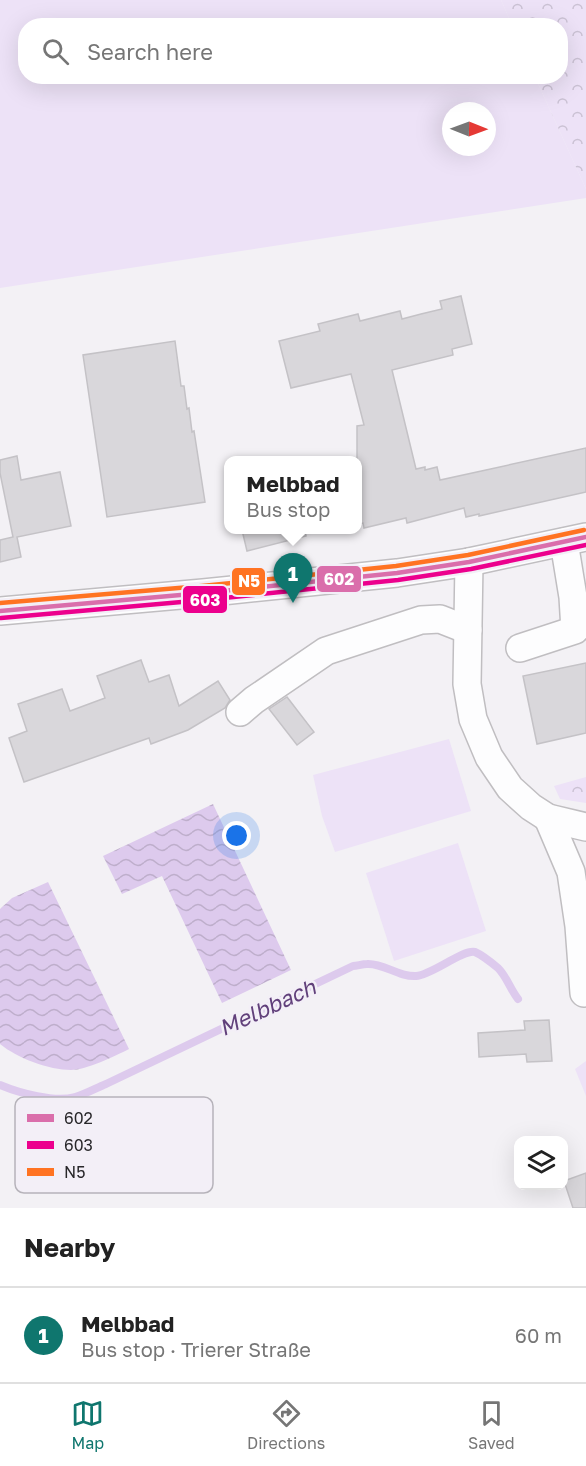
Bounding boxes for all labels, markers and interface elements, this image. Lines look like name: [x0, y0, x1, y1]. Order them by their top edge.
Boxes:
search box: [18, 18, 568, 84]
icon: search: [39, 35, 72, 68]
text: Search here: [87, 38, 213, 65]
north arrow: [442, 102, 496, 156]
popup: [224, 456, 362, 534]
text: Melbbad: [246, 470, 340, 497]
text: Bus stop: [246, 497, 330, 521]
pin: 1: [274, 554, 312, 603]
line badge: 602: [316, 565, 362, 593]
line badge: N5: [231, 567, 266, 596]
text: 602: [324, 569, 354, 589]
text: N5: [238, 571, 260, 591]
line badge: 603: [182, 585, 228, 614]
text: 603: [190, 590, 220, 610]
your location: [222, 821, 251, 850]
water label: Melbbach: [214, 972, 321, 1041]
legend: [15, 1097, 213, 1193]
text: 602: [64, 1108, 93, 1128]
text: 603: [64, 1135, 93, 1155]
map controls: [514, 1136, 568, 1190]
button: layers: [514, 1136, 568, 1190]
text: N5: [64, 1162, 85, 1182]
text: Nearby: [24, 1232, 115, 1263]
text: Melbbad: [81, 1310, 174, 1337]
text: 1: [38, 1323, 49, 1347]
text: 60 m: [515, 1323, 562, 1347]
text: Bus stop · Trierer Straße: [81, 1337, 311, 1361]
tab: Map: [71, 1397, 104, 1453]
tab: Directions: [247, 1397, 325, 1453]
tab: Saved: [468, 1397, 515, 1453]

